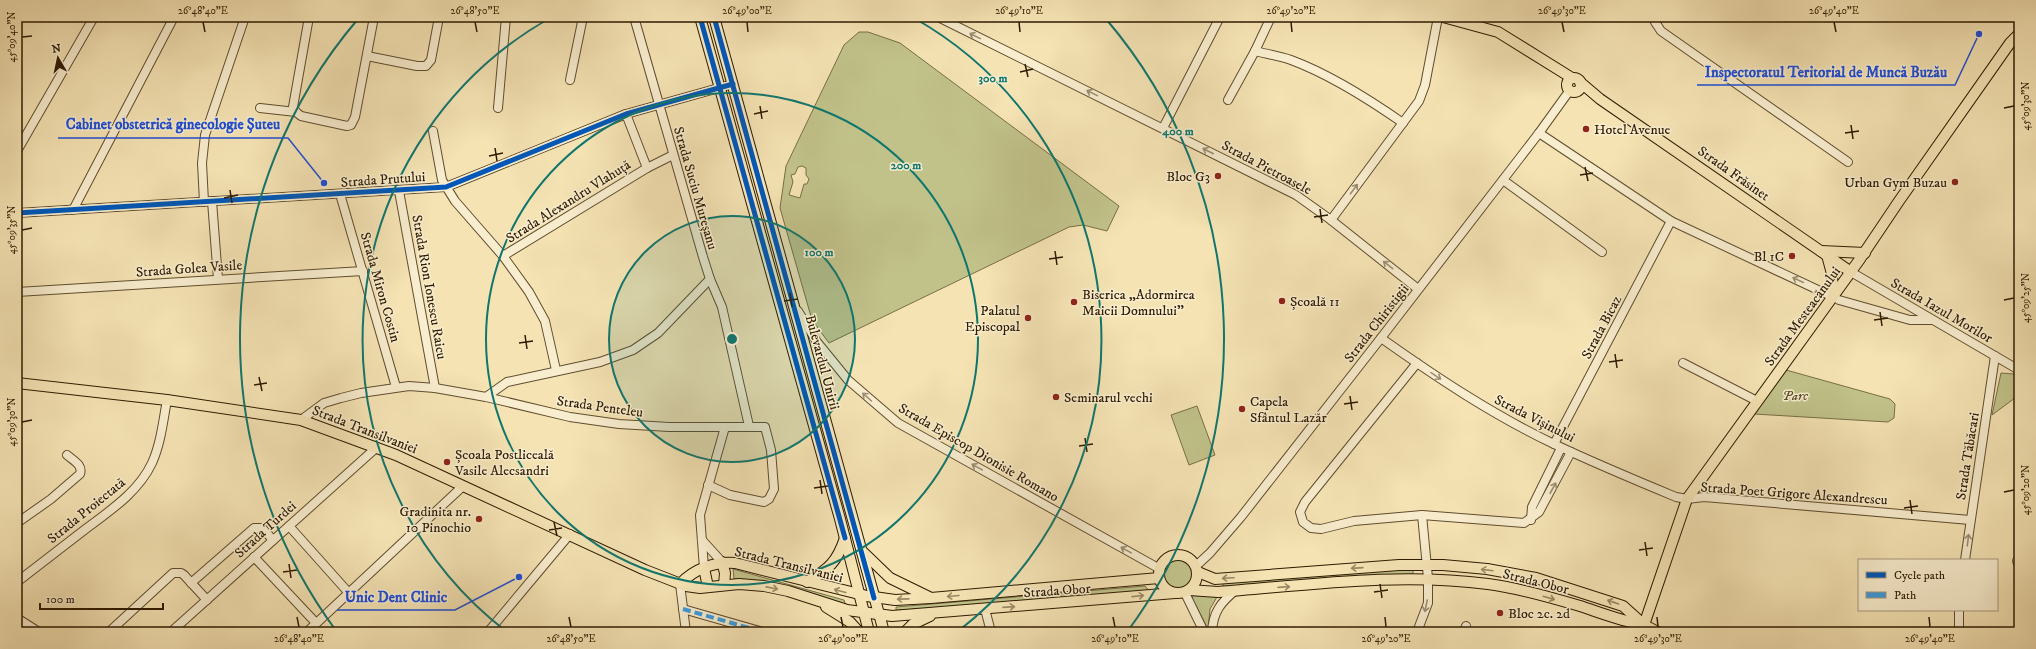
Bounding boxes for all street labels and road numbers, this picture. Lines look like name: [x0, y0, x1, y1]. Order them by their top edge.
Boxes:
street label: Strada Suciu Mureșanu: [669, 125, 721, 252]
street label: Strada Pietroasele: [1218, 137, 1315, 199]
street label: Strada Frăsinet: [1694, 142, 1773, 206]
street label: Strada Alexandru Vlahuță: [503, 156, 634, 248]
street label: Strada Prutului: [340, 168, 426, 192]
street label: Strada Rion Ionescu Raicu: [407, 213, 451, 361]
street label: Strada Miron Costin: [356, 230, 405, 345]
street label: Strada Golea Vasile: [135, 256, 243, 282]
street label: Strada Mesteacănului: [1761, 263, 1845, 370]
street label: Strada Iazul Morilor: [1887, 274, 1996, 348]
street label: Strada Chiristigii: [1341, 280, 1413, 367]
street label: Strada Bicaz: [1578, 293, 1626, 362]
street label: Bulevardul Unirii: [801, 313, 843, 412]
street label: Strada Vișinului: [1491, 391, 1578, 447]
street label: Strada Penteleu: [556, 392, 644, 422]
street label: Strada Episcop Dionisie Romano: [895, 399, 1062, 506]
street label: Strada Transilvaniei: [309, 402, 420, 458]
street label: Strada Tăbăcari: [1952, 411, 1984, 501]
street label: Strada Proiectată: [44, 474, 129, 548]
street label: Strada Poet Grigore Alexandrescu: [1700, 478, 1888, 510]
street label: Strada Turdei: [231, 497, 301, 562]
street label: Strada Transilvaniei: [733, 543, 845, 587]
street label: Strada Obor: [1501, 565, 1571, 599]
street label: Strada Obor: [1023, 580, 1092, 602]

